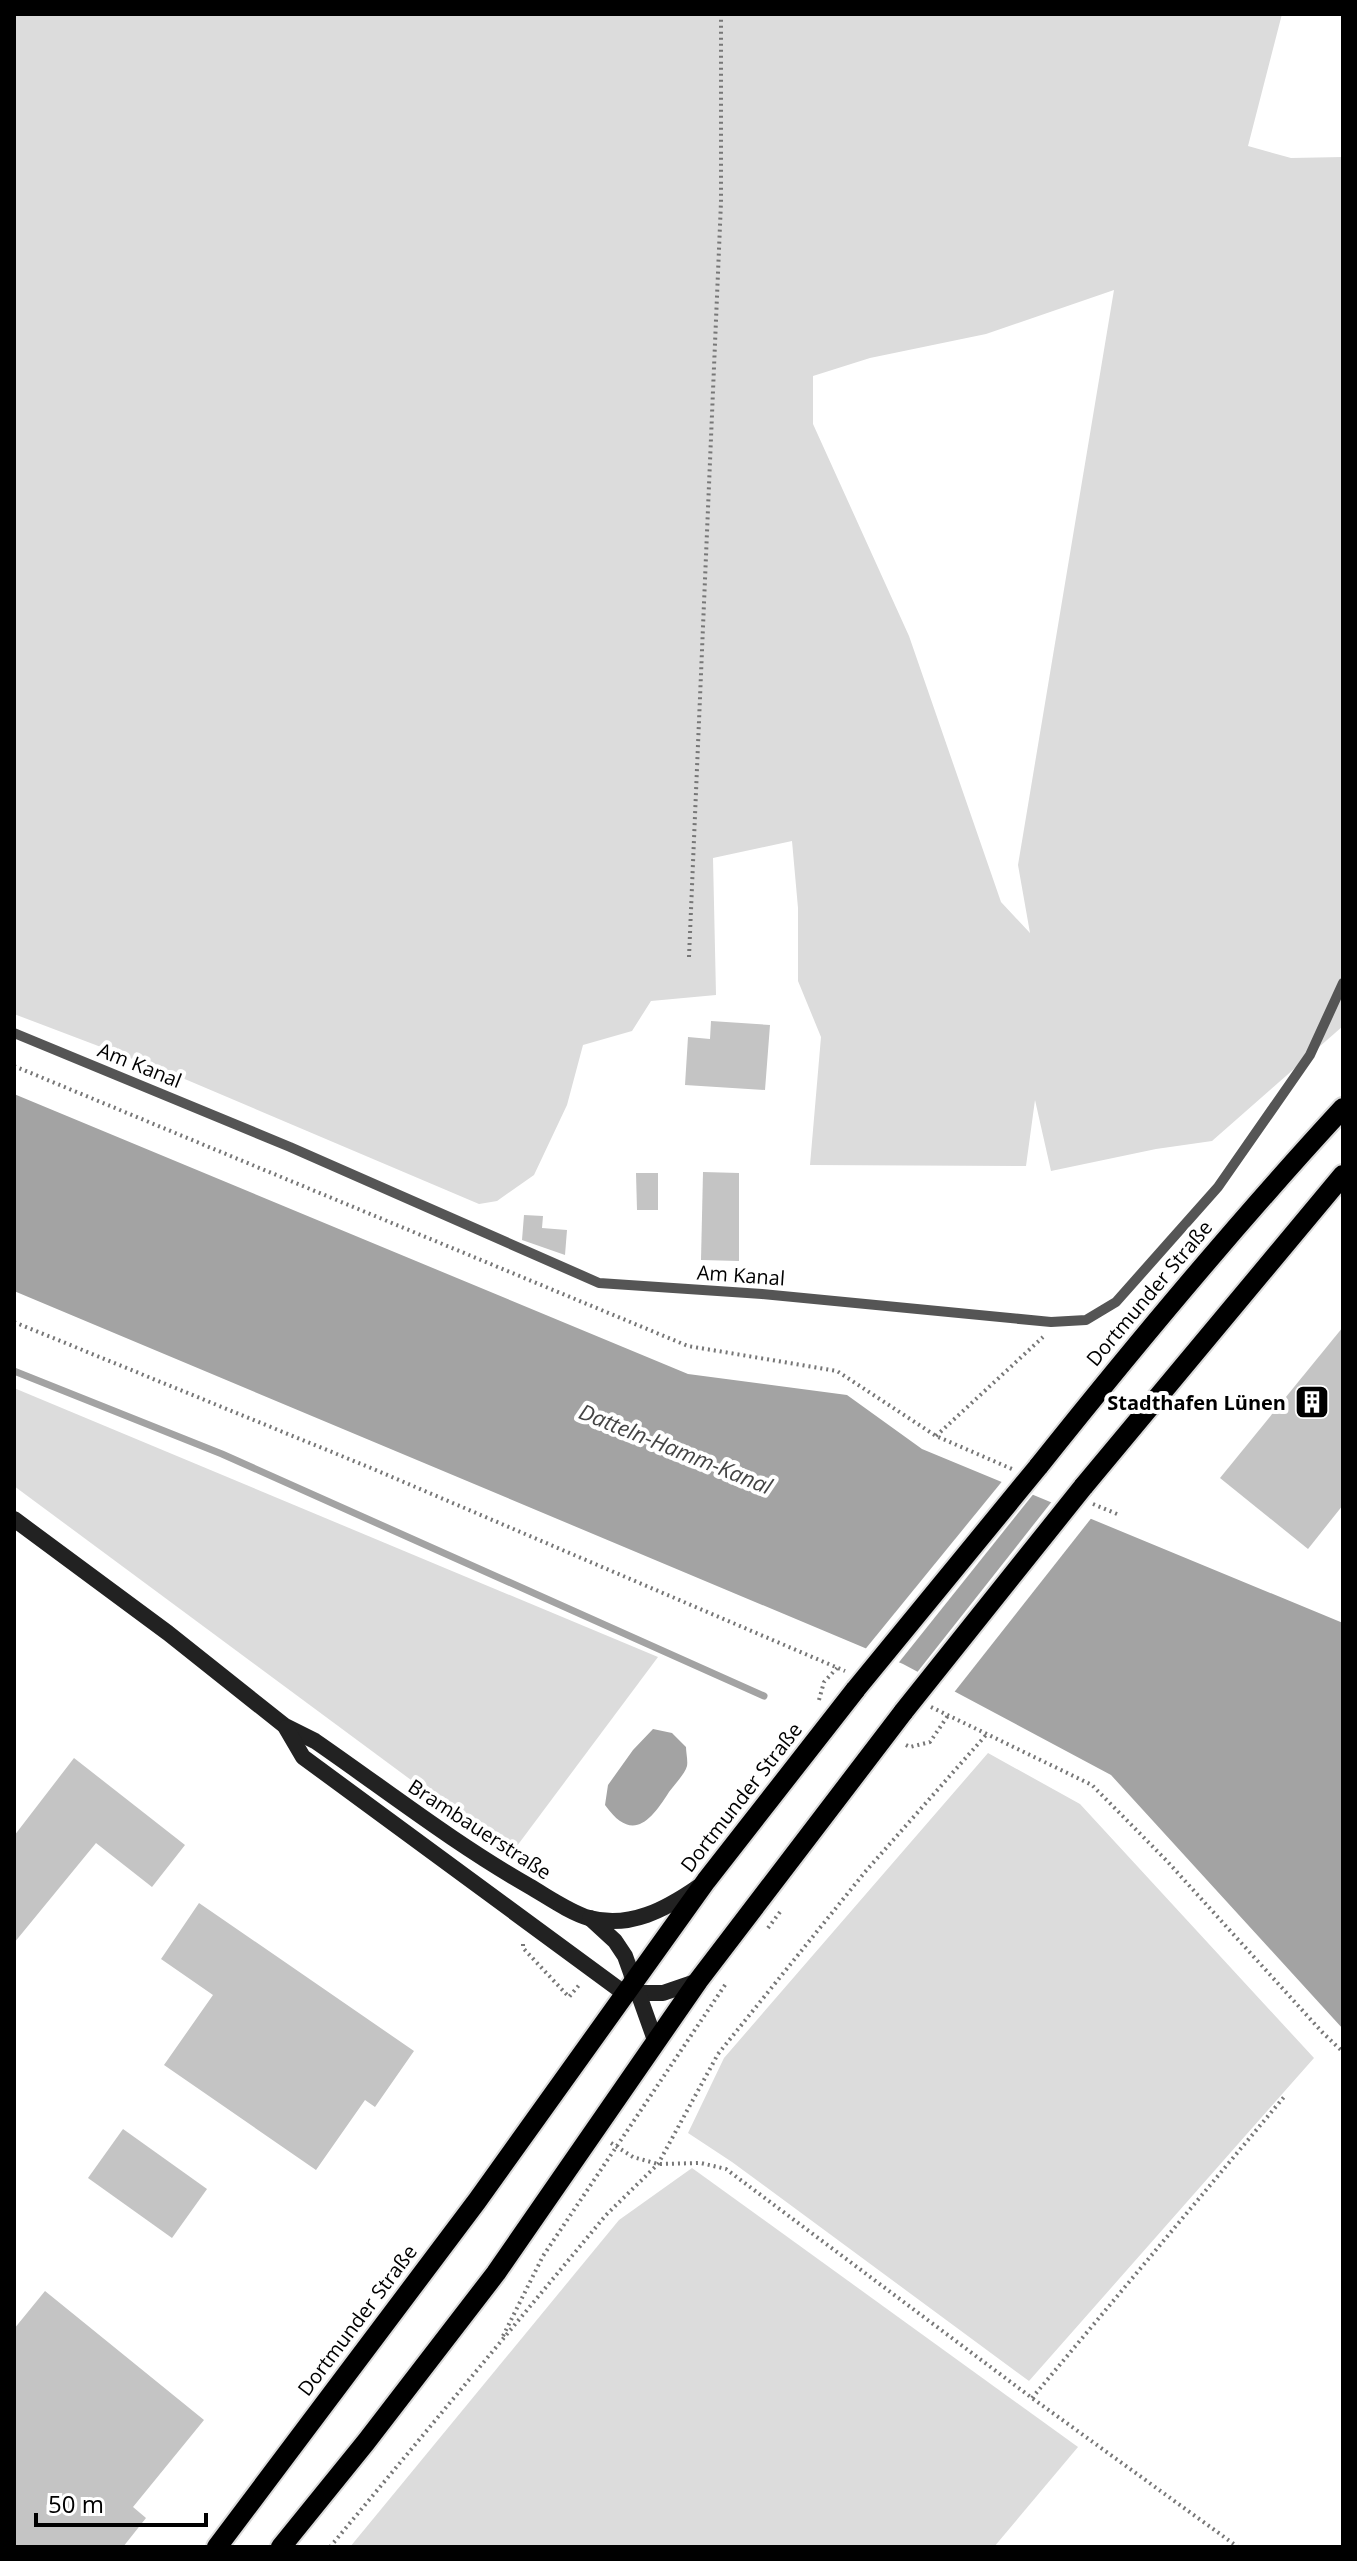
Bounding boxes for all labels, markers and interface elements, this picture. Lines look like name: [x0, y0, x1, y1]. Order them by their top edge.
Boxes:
street label: Am Kanal: [94, 1036, 186, 1094]
street label: Dortmunder Straße: [1080, 1214, 1218, 1372]
street label: Am Kanal: [696, 1258, 786, 1292]
building icon: Stadthafen Lünen: [1293, 1383, 1331, 1421]
place label: Stadthafen Lünen: [1107, 1389, 1286, 1416]
water label: Datteln-Hamm-Kanal: [575, 1396, 777, 1501]
street label: Dortmunder Straße: [674, 1717, 808, 1877]
street label: Brambauerstraße: [403, 1773, 557, 1885]
street label: Dortmunder Straße: [291, 2239, 423, 2401]
scale bar: [36, 2477, 206, 2527]
text: 50 m: [48, 2487, 104, 2520]

